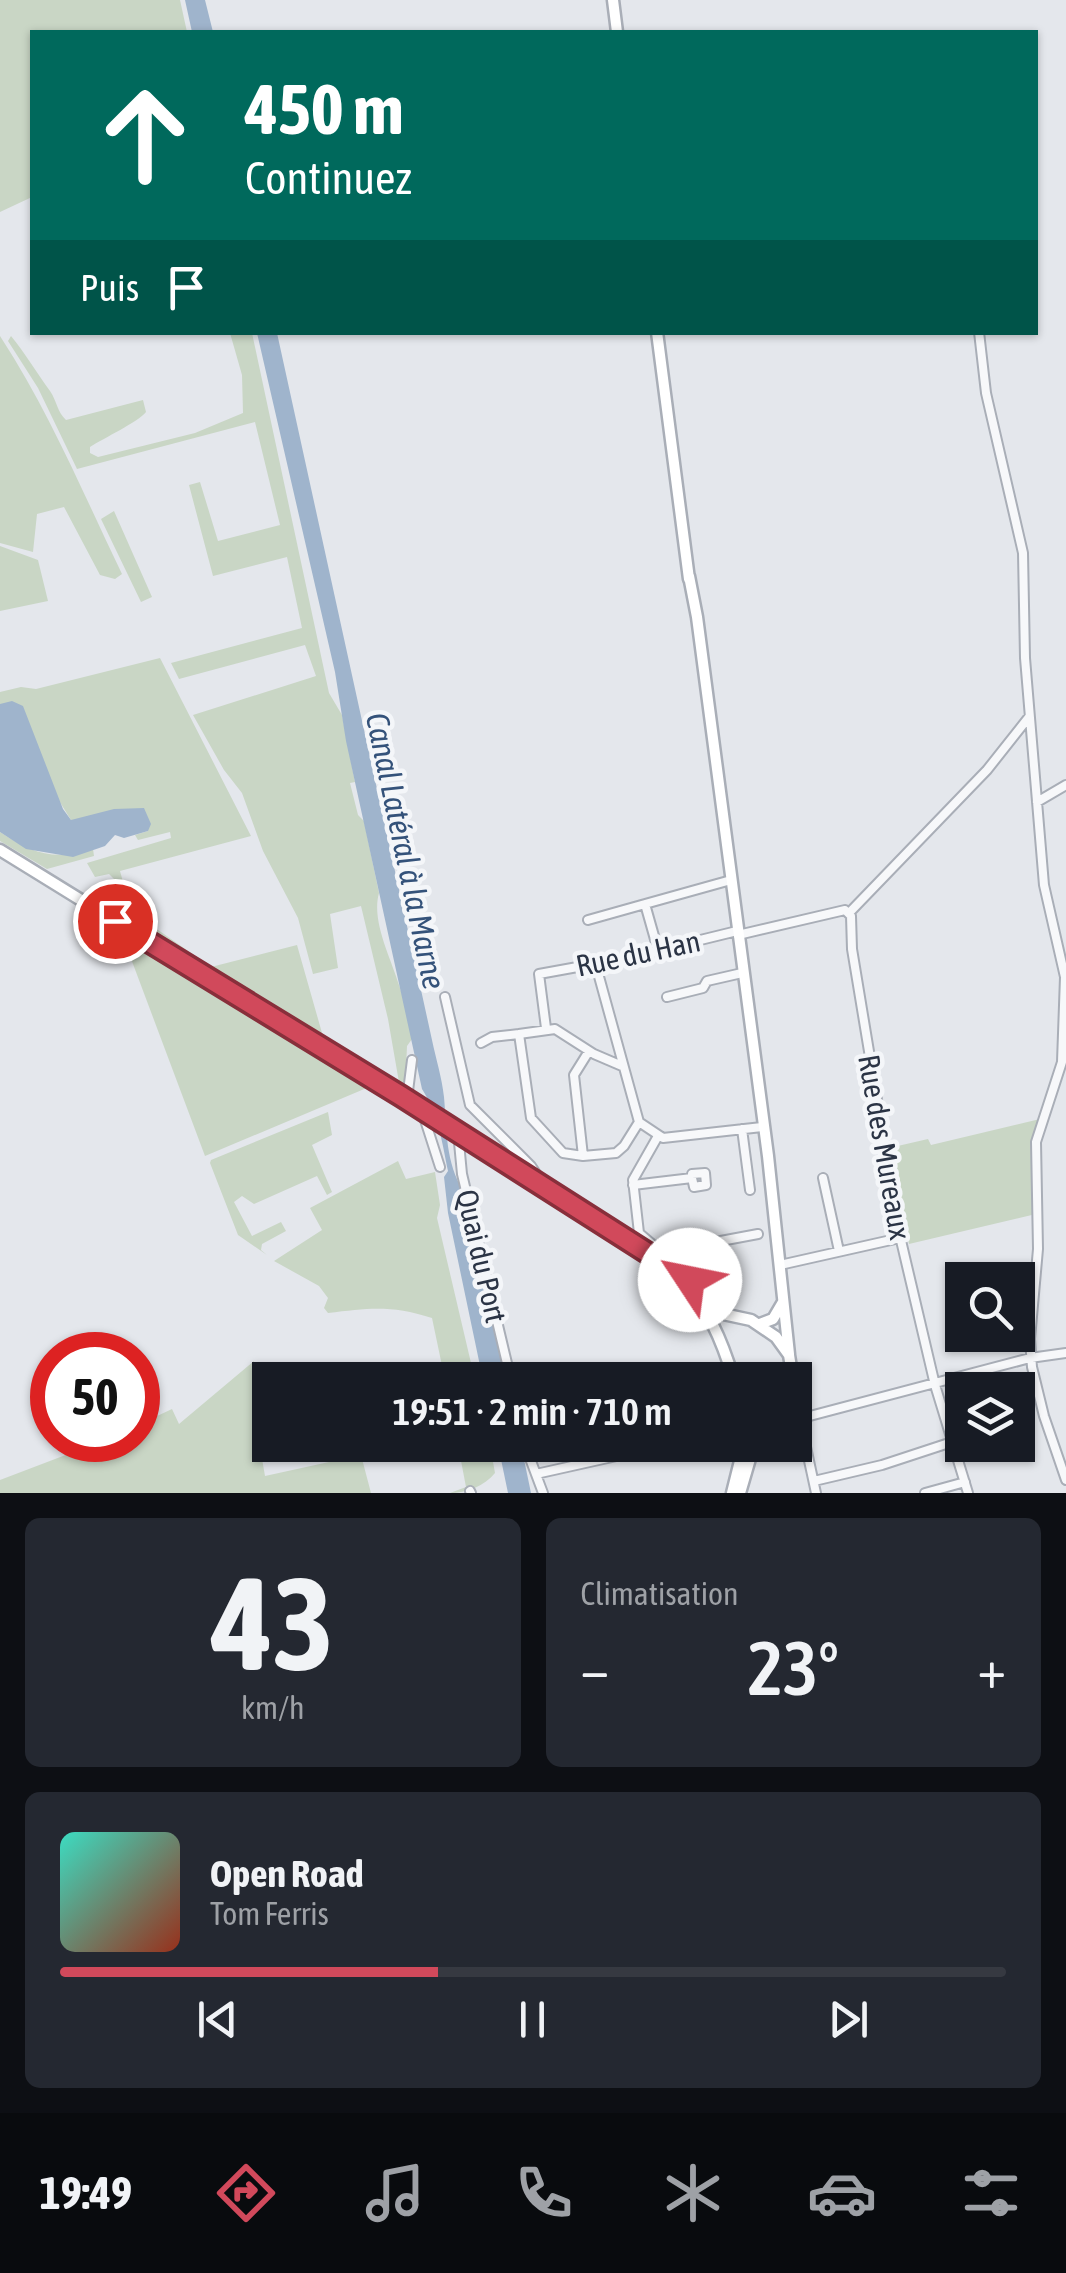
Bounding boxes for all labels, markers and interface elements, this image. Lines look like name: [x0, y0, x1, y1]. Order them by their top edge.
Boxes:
text: 450 m: [245, 69, 404, 149]
icon: ahead: [80, 70, 210, 200]
text: Continuez: [245, 152, 412, 204]
icon: arrive: [159, 260, 214, 315]
text: Puis: [80, 266, 139, 309]
water label: Canal Latéral à la Marne: [359, 709, 453, 993]
pin: [73, 879, 158, 964]
icon: arrive: [88, 894, 143, 949]
street label: Rue du Han: [573, 923, 703, 983]
street label: Rue des Mureaux: [852, 1052, 918, 1242]
street label: Quai du Port: [450, 1186, 514, 1326]
position arrow: [638, 1228, 742, 1332]
map controls: [945, 1262, 1035, 1462]
button: search: [945, 1262, 1035, 1352]
speed limit sign: 50: [30, 1332, 160, 1462]
button: layers: [945, 1372, 1035, 1462]
text: 19:51 · 2 min · 710 m: [392, 1390, 672, 1433]
text: 43: [212, 1549, 334, 1698]
text: Climatisation: [581, 1575, 739, 1612]
text: 23°: [748, 1625, 839, 1711]
text: −: [581, 1637, 609, 1700]
text: +: [977, 1637, 1006, 1700]
text: km/h: [241, 1689, 304, 1726]
text: Open Road: [210, 1852, 364, 1895]
text: Tom Ferris: [210, 1895, 329, 1932]
icon: previous: [190, 1992, 245, 2047]
icon: pause: [505, 1992, 560, 2047]
icon: next: [821, 1992, 876, 2047]
icon: directions: [211, 2158, 281, 2228]
icon: music: [360, 2158, 430, 2228]
icon: phone: [509, 2158, 579, 2228]
icon: climate: [658, 2158, 728, 2228]
icon: car: [807, 2158, 877, 2228]
icon: filters: [956, 2158, 1026, 2228]
text: 19:49: [40, 2167, 132, 2219]

